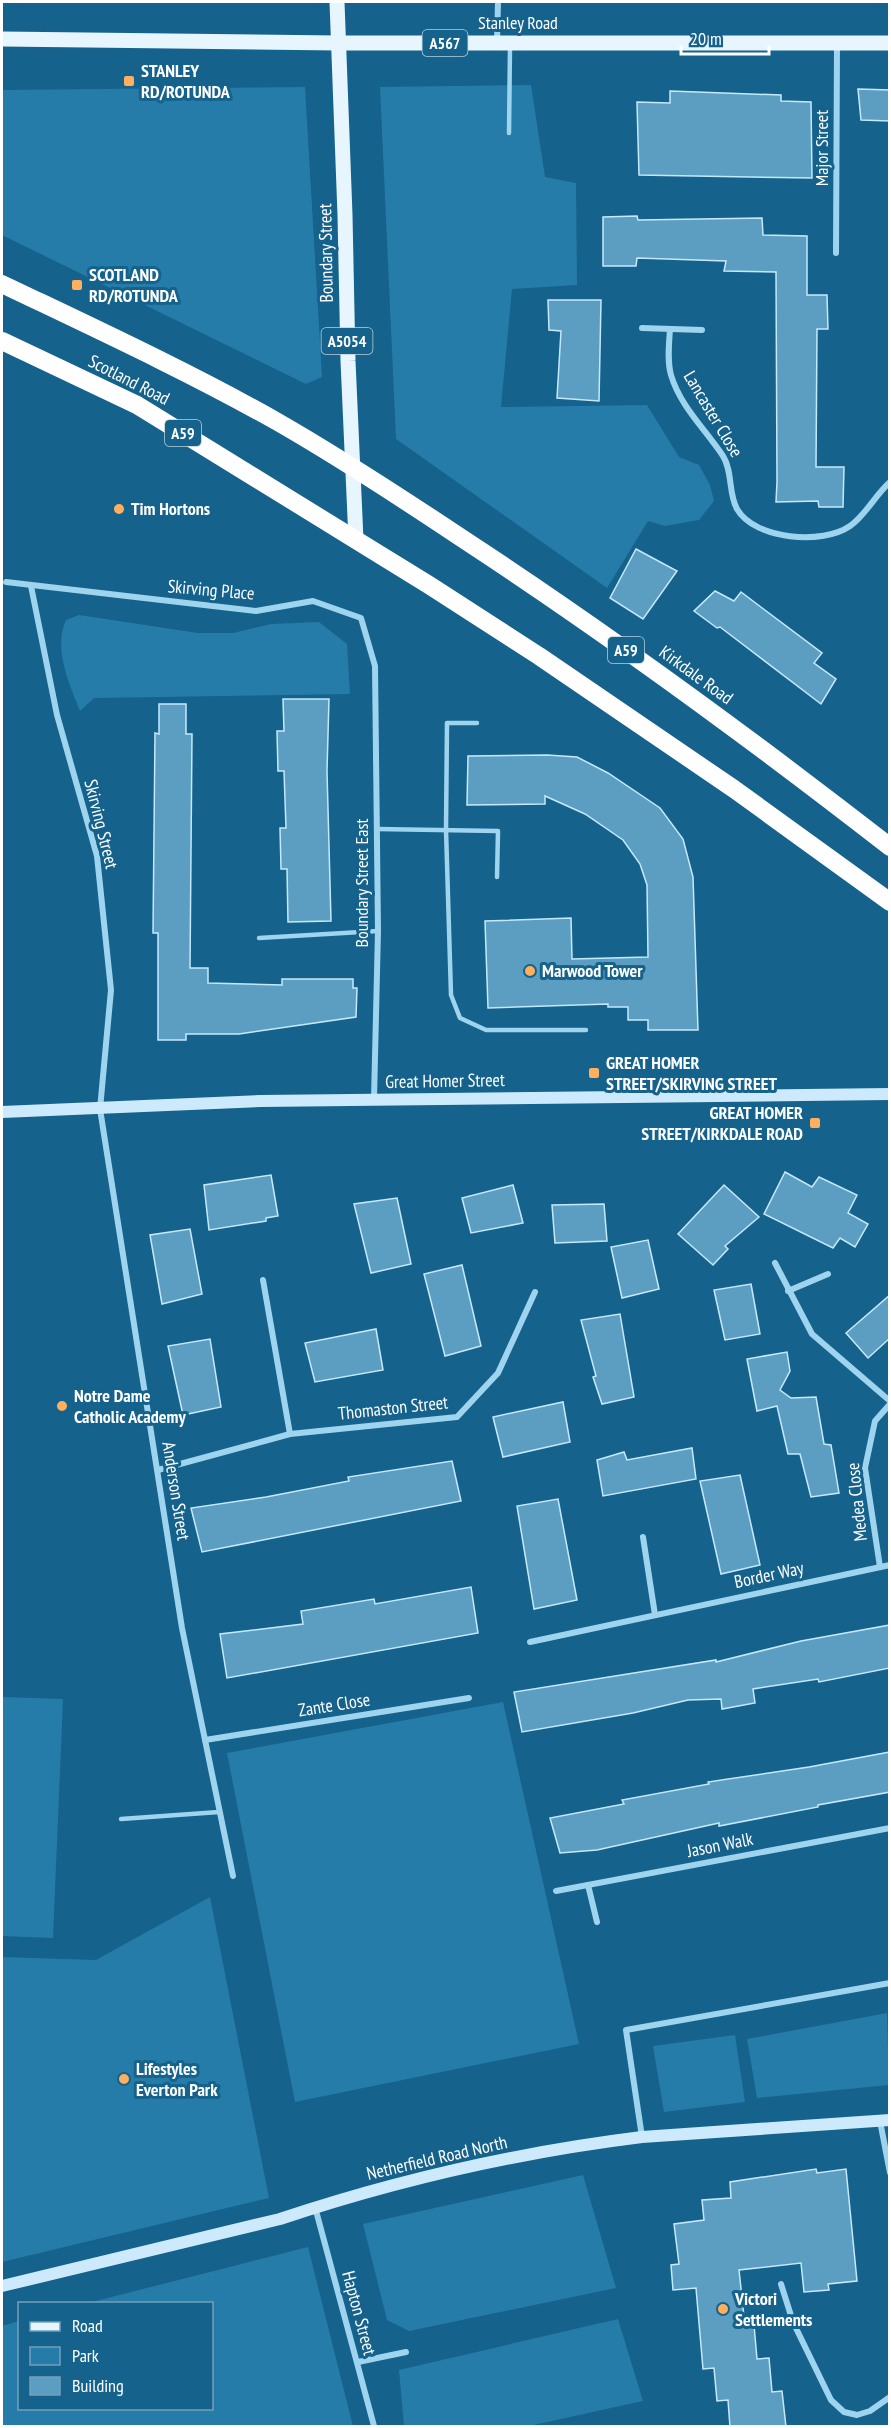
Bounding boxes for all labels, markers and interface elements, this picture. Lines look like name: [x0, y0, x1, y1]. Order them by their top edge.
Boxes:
street label: Stanley Road: [478, 11, 558, 34]
scale bar: [681, 18, 770, 56]
text: 20 m: [690, 27, 722, 50]
road number: A567: [422, 30, 468, 56]
place label: STANLEY RD/ROTUNDA: [141, 59, 231, 103]
marker: STANLEY RD/ROTUNDA: [122, 74, 136, 88]
street label: Major Street: [810, 110, 833, 186]
street label: Boundary Street: [313, 203, 338, 303]
place label: SCOTLAND RD/ROTUNDA: [89, 263, 179, 307]
marker: SCOTLAND RD/ROTUNDA: [70, 278, 84, 292]
road number: A5054: [322, 328, 372, 354]
street label: Scotland Road: [85, 349, 174, 410]
street label: Lancaster Close: [679, 366, 748, 461]
road number: A59: [165, 420, 201, 446]
place label: Tim Hortons: [131, 497, 210, 520]
marker: Tim Hortons: [112, 502, 126, 516]
street label: Skirving Place: [167, 574, 255, 605]
road number: A59: [608, 637, 644, 663]
street label: Kirkdale Road: [655, 640, 738, 709]
street label: Skirving Street: [79, 777, 124, 871]
street label: Boundary Street East: [350, 818, 373, 948]
place label: Marwood Tower: [542, 959, 643, 982]
marker: Marwood Tower: [523, 964, 537, 978]
place label: GREAT HOMER STREET/SKIRVING STREET: [606, 1051, 777, 1095]
marker: GREAT HOMER STREET/SKIRVING STREET: [587, 1066, 601, 1080]
street label: Great Homer Street: [385, 1068, 505, 1093]
place label: GREAT HOMER STREET/KIRKDALE ROAD: [641, 1101, 803, 1145]
marker: GREAT HOMER STREET/KIRKDALE ROAD: [808, 1116, 822, 1130]
place label: Notre Dame Catholic Academy: [74, 1384, 186, 1428]
street label: Thomaston Street: [337, 1390, 449, 1425]
marker: Notre Dame Catholic Academy: [55, 1399, 69, 1413]
street label: Anderson Street: [157, 1440, 196, 1542]
street label: Medea Close: [841, 1462, 872, 1542]
street label: Border Way: [732, 1556, 806, 1593]
street label: Zante Close: [296, 1687, 372, 1722]
street label: Jason Walk: [684, 1827, 755, 1862]
place label: Lifestyles Everton Park: [136, 2057, 218, 2101]
marker: Lifestyles Everton Park: [117, 2072, 131, 2086]
street label: Netherfield Road North: [364, 2130, 509, 2185]
street label: Hapton Street: [337, 2268, 382, 2358]
place label: Victori Settlements: [734, 2287, 812, 2331]
legend: [18, 2302, 213, 2410]
marker: Victori Settlements: [716, 2302, 730, 2316]
text: Road: [72, 2314, 103, 2337]
text: Park: [72, 2344, 99, 2367]
text: Building: [72, 2374, 124, 2397]

